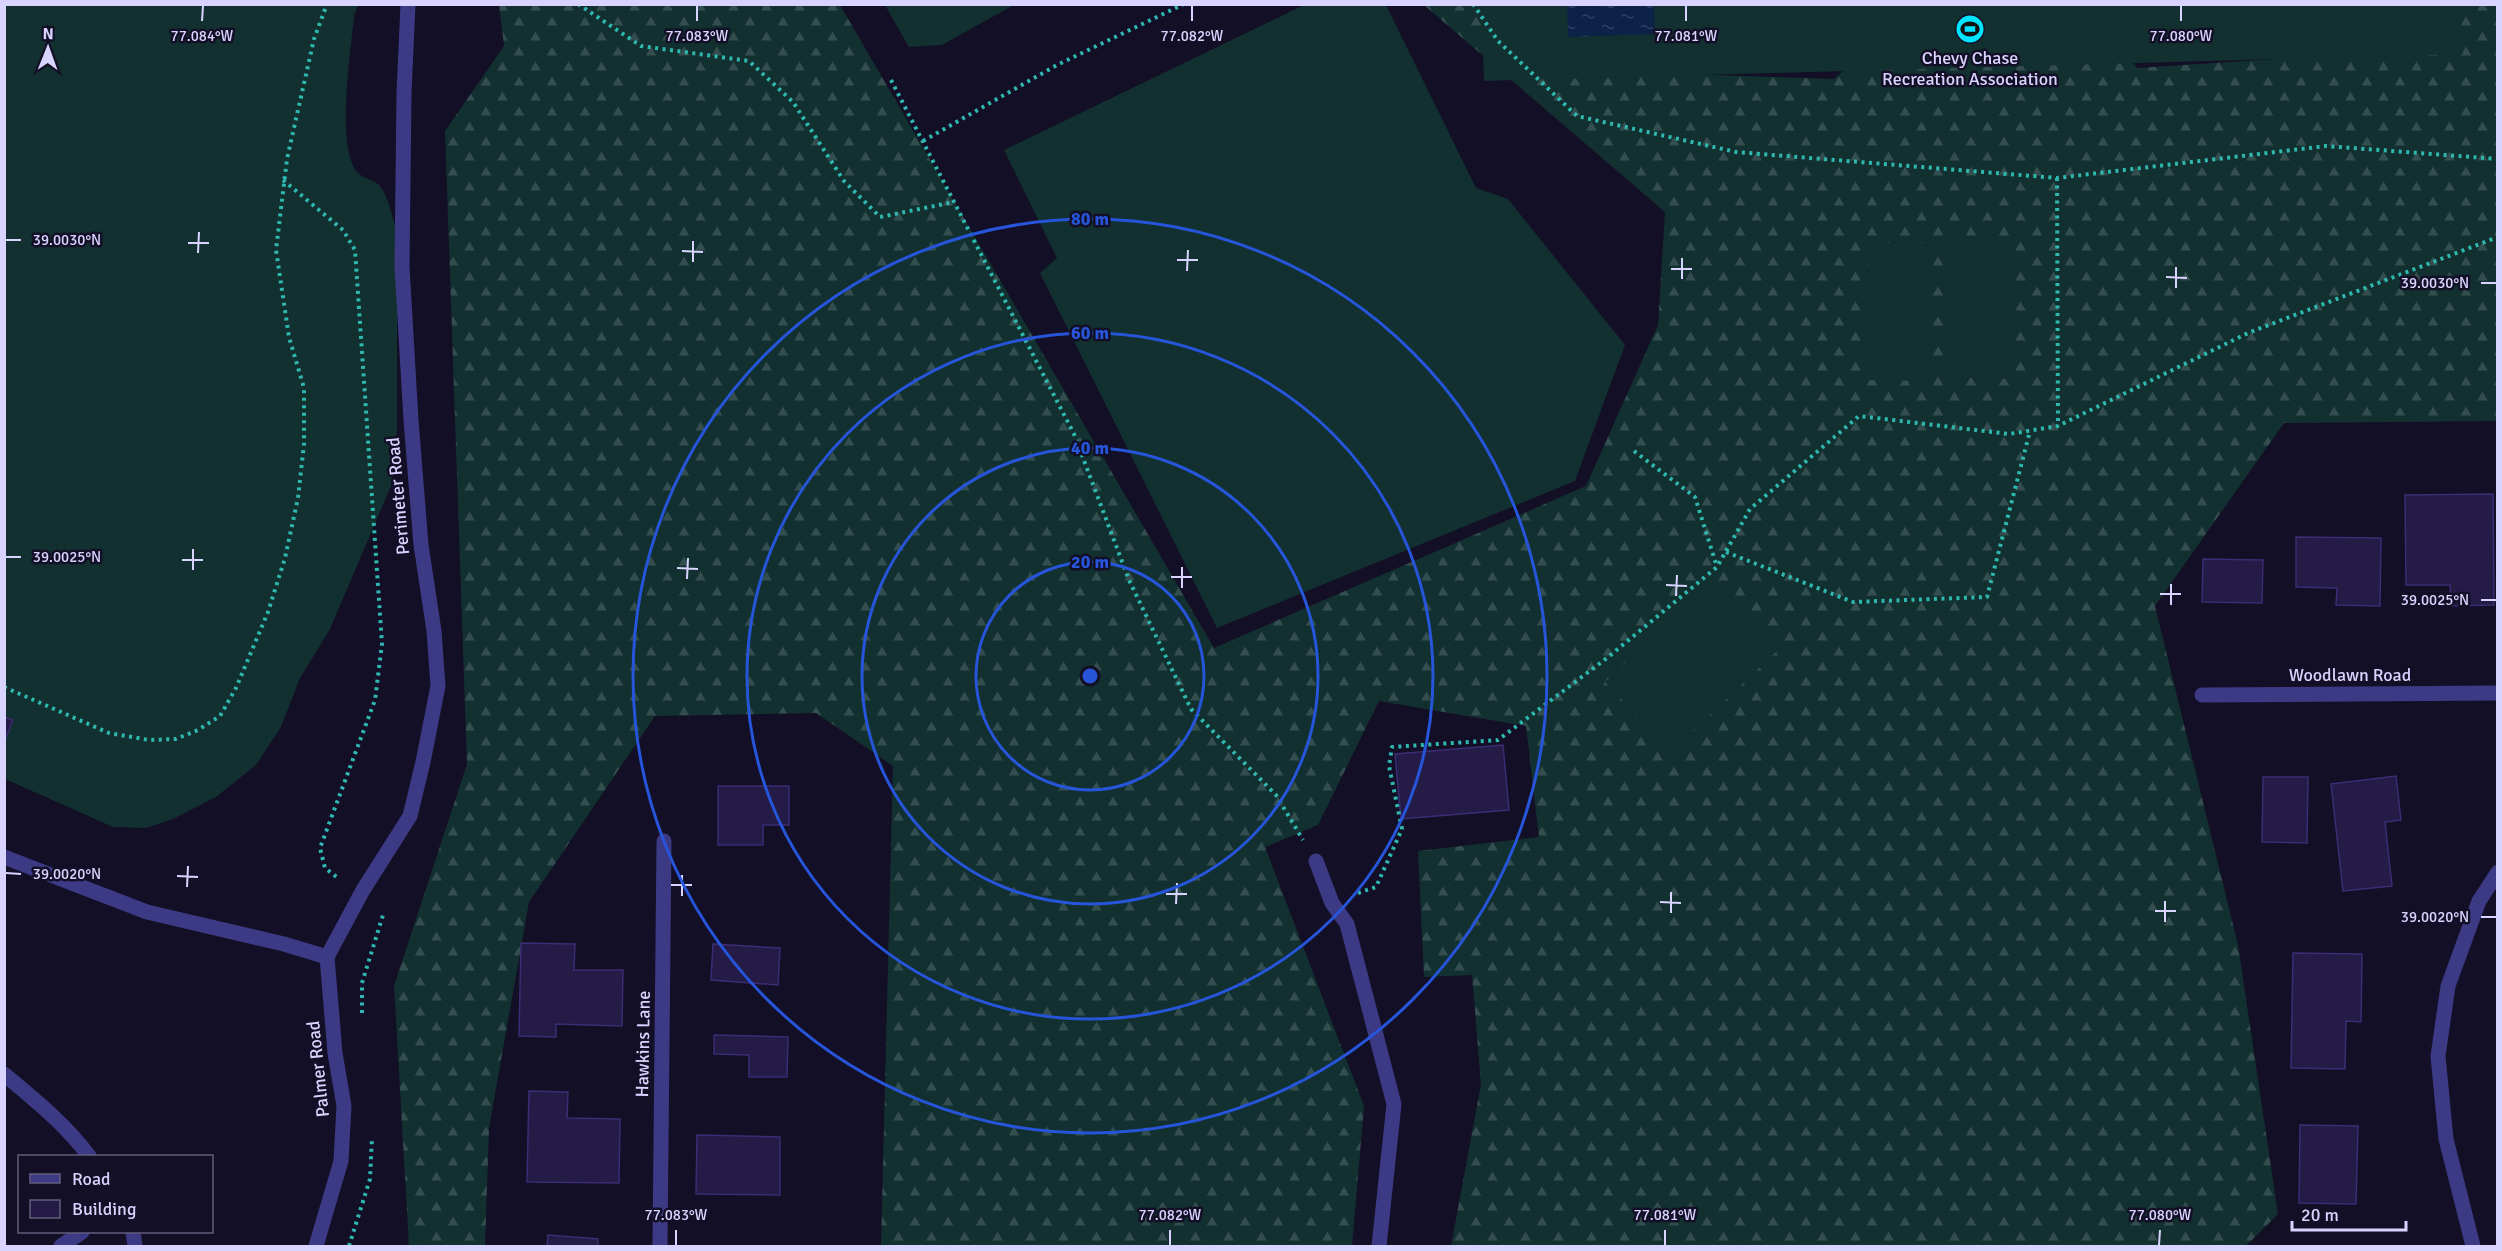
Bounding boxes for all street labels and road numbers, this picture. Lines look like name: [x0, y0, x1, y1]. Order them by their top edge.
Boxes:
street label: Perimeter Road: [382, 436, 414, 556]
street label: Woodlawn Road: [2289, 664, 2411, 686]
street label: Hawkins Lane: [631, 990, 655, 1098]
street label: Palmer Road: [302, 1020, 334, 1118]

